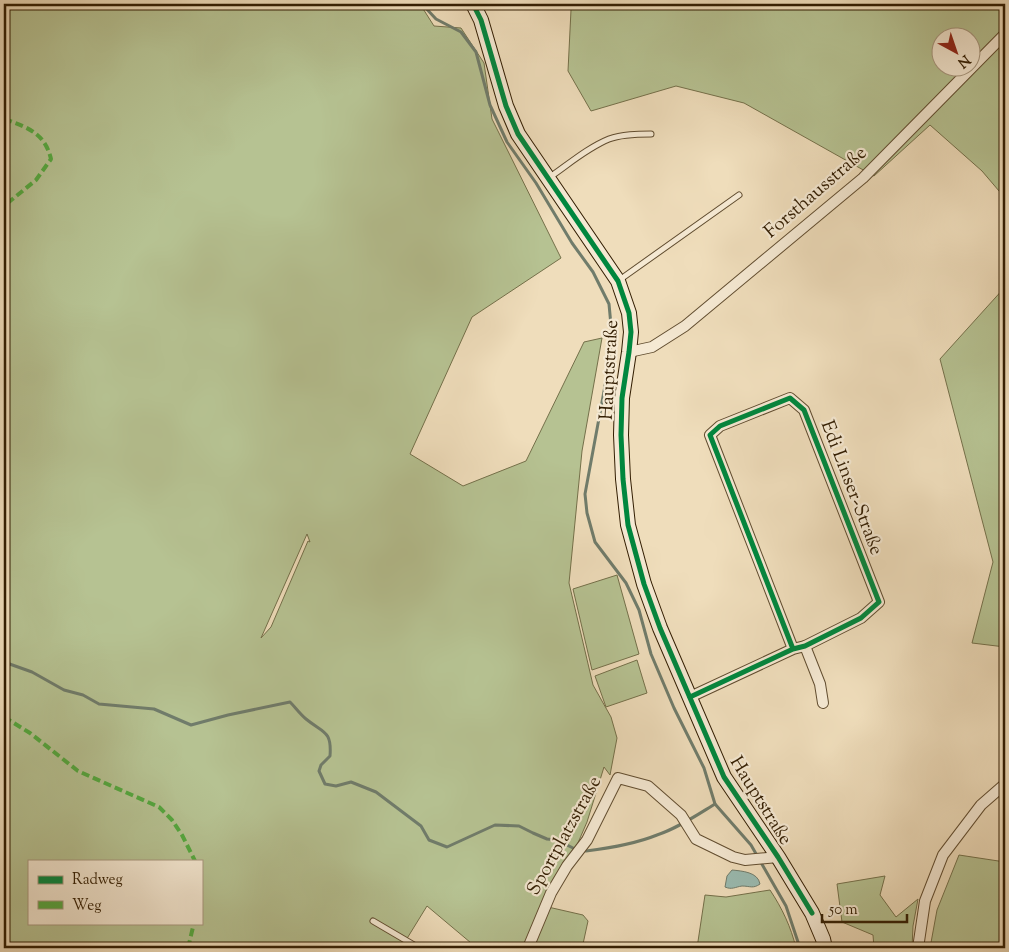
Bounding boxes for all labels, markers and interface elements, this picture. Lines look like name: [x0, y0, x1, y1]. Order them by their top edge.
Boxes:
north arrow: [932, 28, 982, 78]
text: N: [952, 49, 974, 72]
street label: Forsthausstraße: [759, 141, 873, 245]
street label: Hauptstraße: [594, 319, 626, 421]
street label: Edi Linser-Straße: [813, 417, 889, 559]
street label: Hauptstraße: [722, 751, 798, 851]
street label: Sportplatzstraße: [521, 771, 609, 901]
legend: [28, 860, 202, 924]
text: Radweg: [72, 870, 123, 891]
scale bar: [822, 892, 906, 924]
text: Weg: [72, 896, 102, 917]
text: 50 m: [828, 900, 858, 921]

